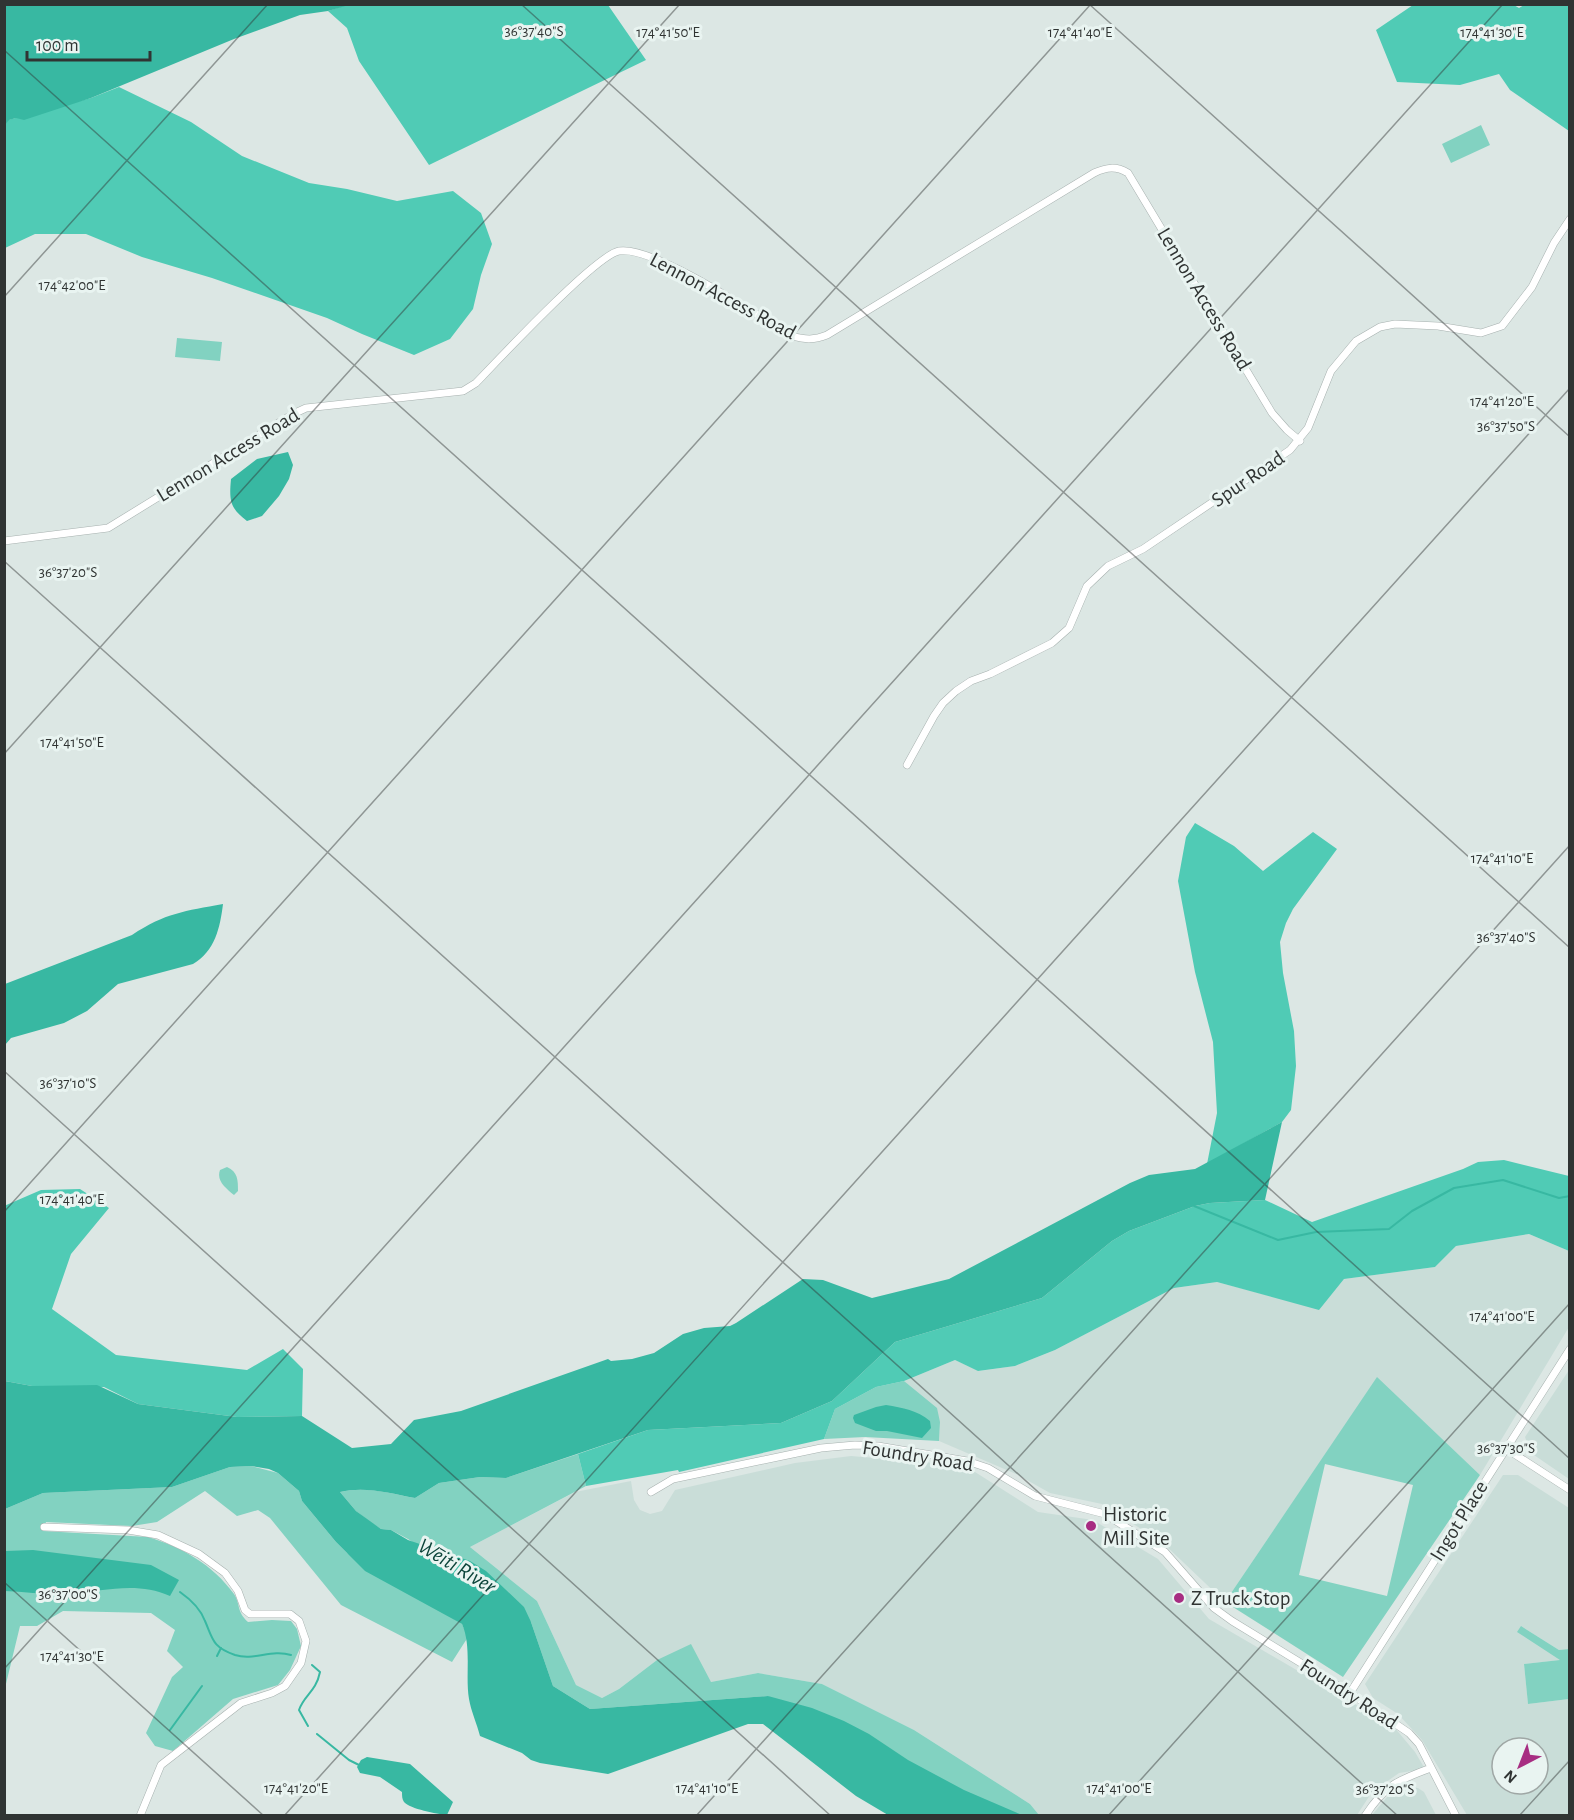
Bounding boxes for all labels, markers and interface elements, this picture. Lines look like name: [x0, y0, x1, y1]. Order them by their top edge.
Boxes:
scale bar: [27, 24, 150, 62]
text: 36°37'40"S: [505, 24, 563, 39]
text: 174°41'50"E: [636, 25, 700, 40]
text: 174°41'40"E: [1048, 25, 1112, 40]
text: 174°41'30"E: [1460, 25, 1524, 40]
text: 100 m: [36, 37, 79, 55]
street label: Lennon Access Road: [1153, 224, 1255, 374]
street label: Lennon Access Road: [646, 249, 800, 343]
text: 174°42'00"E: [39, 278, 105, 293]
text: 174°41'20"E: [1470, 394, 1534, 409]
street label: Lennon Access Road: [153, 404, 303, 506]
text: 36°37'50"S: [1477, 419, 1535, 434]
street label: Spur Road: [1208, 447, 1288, 511]
text: 36°37'20"S: [39, 565, 97, 580]
text: 174°41'50"E: [40, 735, 104, 750]
text: 174°41'10"E: [1471, 851, 1533, 866]
text: 36°37'40"S: [1477, 930, 1535, 945]
text: 36°37'10"S: [40, 1076, 96, 1091]
text: 174°41'40"E: [40, 1192, 104, 1207]
text: 174°41'00"E: [1469, 1309, 1535, 1324]
street label: Foundry Road: [861, 1437, 975, 1475]
text: 36°37'30"S: [1477, 1441, 1535, 1456]
street label: Ingot Place: [1426, 1477, 1492, 1565]
place label: Historic Mill Site: [1103, 1504, 1170, 1549]
marker: Historic Mill Site: [1084, 1519, 1098, 1533]
water label: Wēiti River: [414, 1534, 500, 1598]
text: 36°37'00"S: [38, 1587, 98, 1602]
place label: Z Truck Stop: [1191, 1588, 1290, 1609]
marker: Z Truck Stop: [1172, 1591, 1186, 1605]
text: 174°41'30"E: [40, 1649, 104, 1664]
street label: Foundry Road: [1296, 1655, 1402, 1733]
north arrow: [1490, 1736, 1550, 1796]
text: N: [1501, 1767, 1520, 1786]
text: 174°41'20"E: [264, 1781, 328, 1796]
text: 174°41'10"E: [676, 1781, 738, 1796]
text: 174°41'00"E: [1086, 1781, 1152, 1796]
text: 36°37'20"S: [1356, 1782, 1414, 1797]

